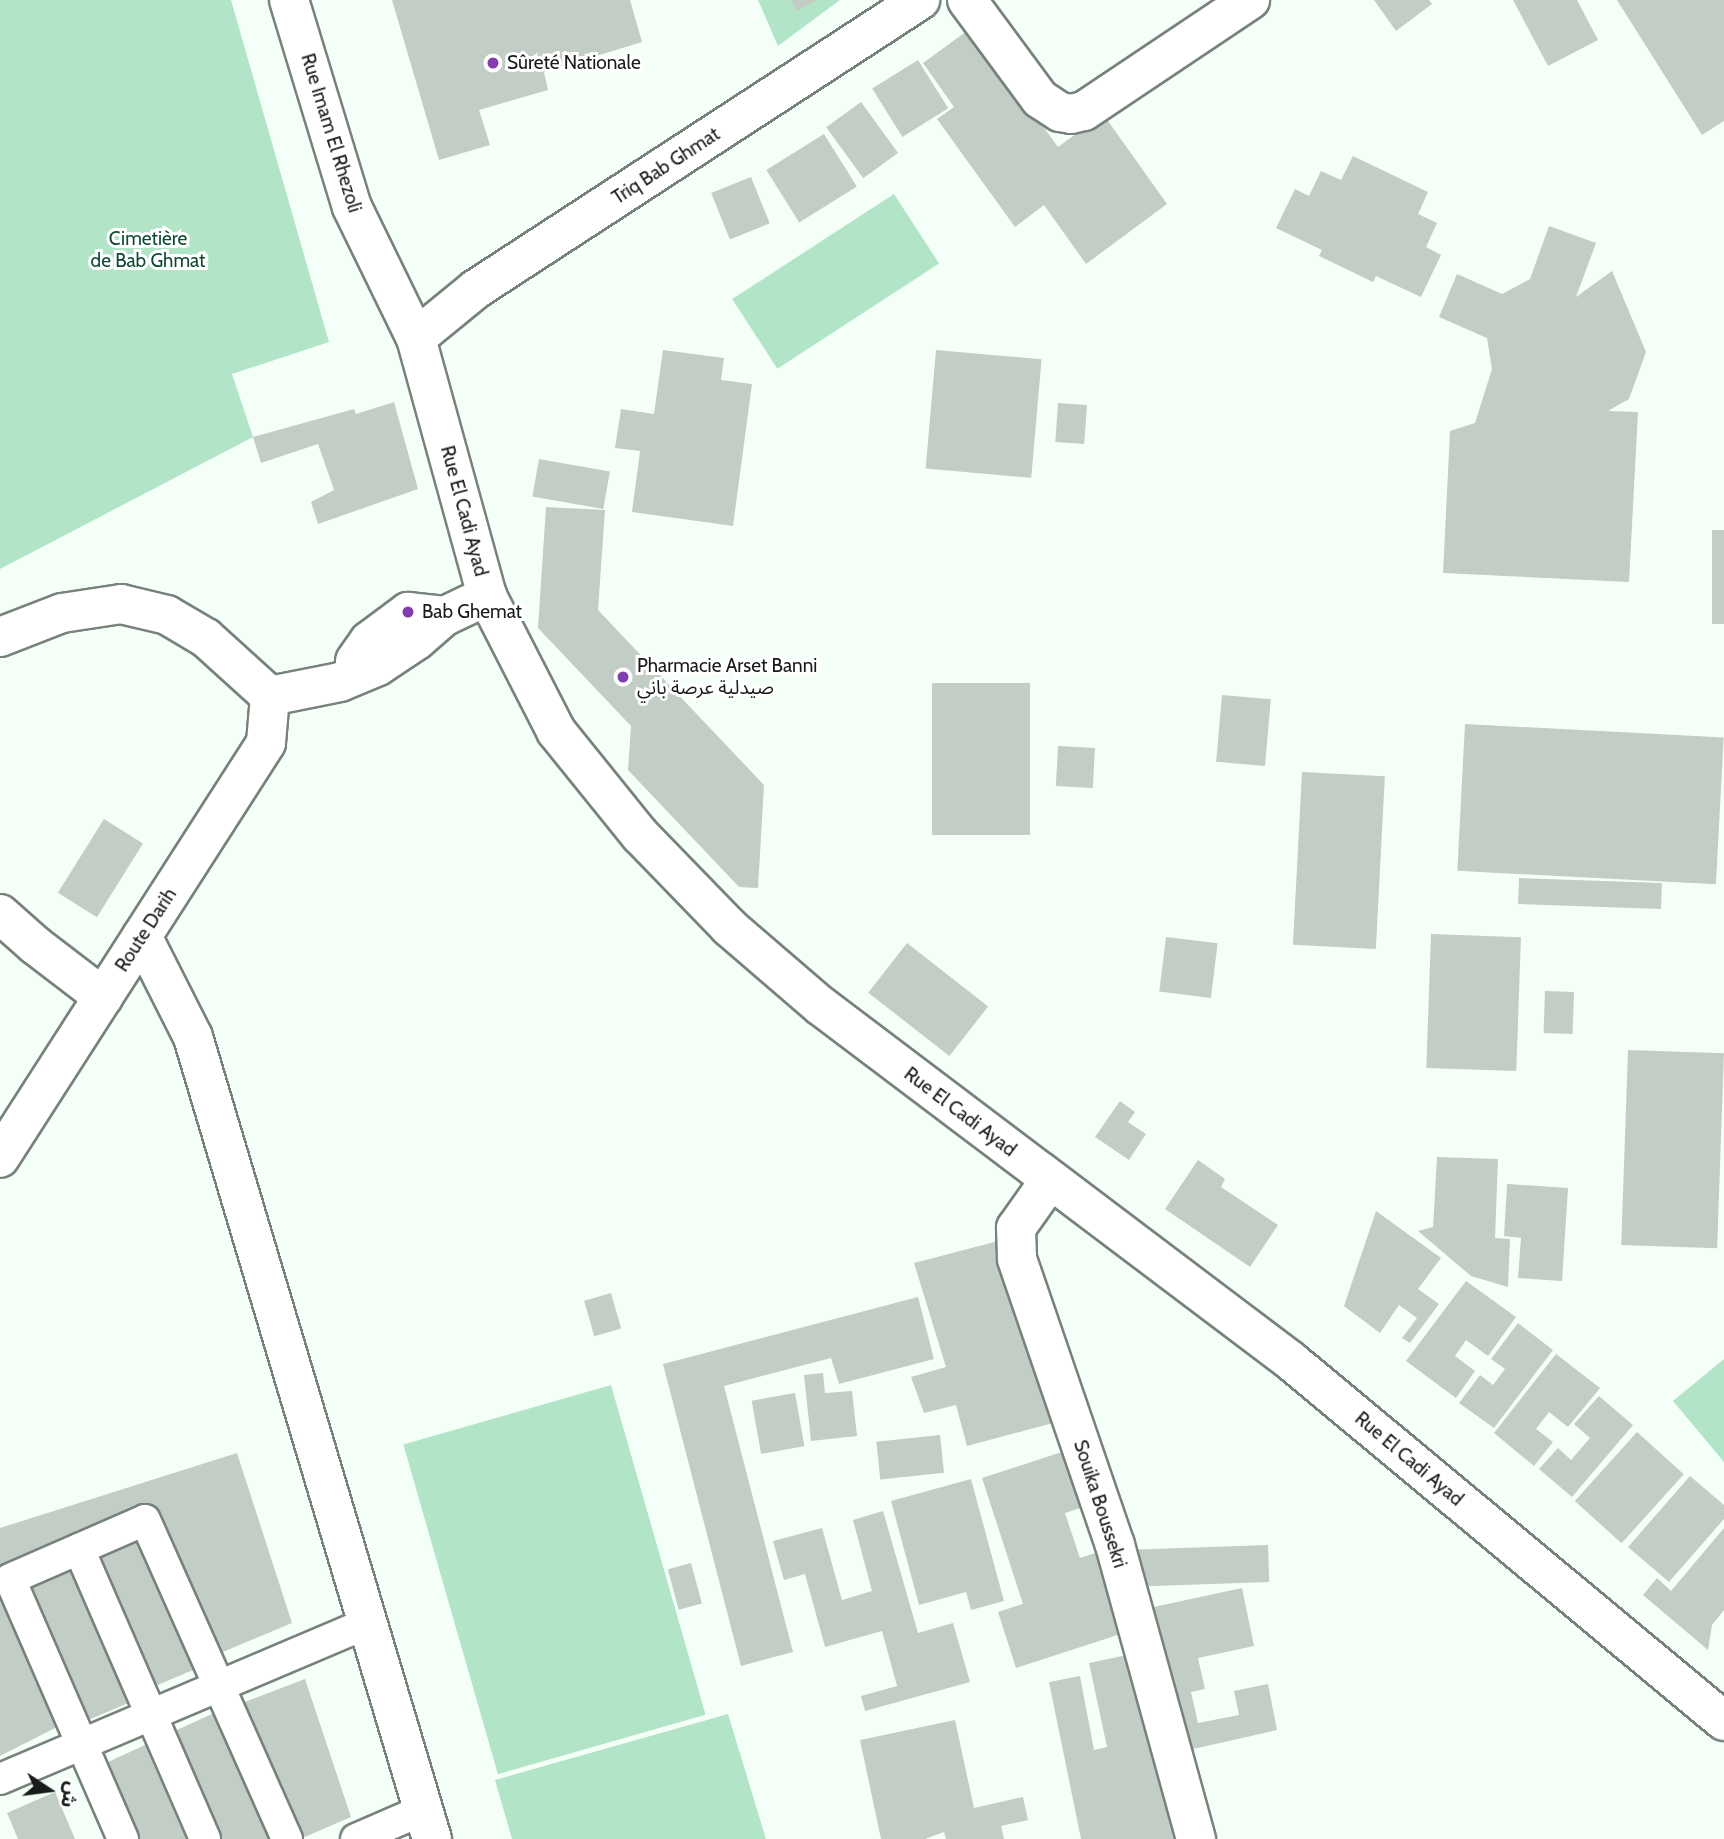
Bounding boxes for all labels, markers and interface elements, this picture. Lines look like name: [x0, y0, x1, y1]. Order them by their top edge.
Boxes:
street label: Rue Imam El Rhezoli: [296, 51, 366, 215]
place label: Sûreté Nationale: [507, 52, 641, 74]
marker: Sûreté Nationale: [485, 55, 501, 71]
street label: Triq Bab Ghmat: [608, 123, 724, 209]
park label: Cimetière de Bab Ghmat: [91, 228, 205, 272]
street label: Rue El Cadi Ayad: [436, 443, 492, 579]
place label: Bab Ghemat: [422, 601, 522, 623]
marker: Bab Ghemat: [400, 604, 416, 620]
place label: Pharmacie Arset Banni صيدلية عرصة باني: [637, 655, 817, 699]
marker: Pharmacie Arset Banni صيدلية عرصة باني: [615, 669, 631, 685]
street label: Route Darih: [111, 884, 181, 976]
street label: Rue El Cadi Ayad: [900, 1062, 1020, 1162]
street label: Rue El Cadi Ayad: [1350, 1407, 1468, 1511]
street label: Souika Boussekri: [1069, 1437, 1131, 1571]
north arrow: [14, 1755, 84, 1825]
text: ش: [56, 1780, 84, 1810]

